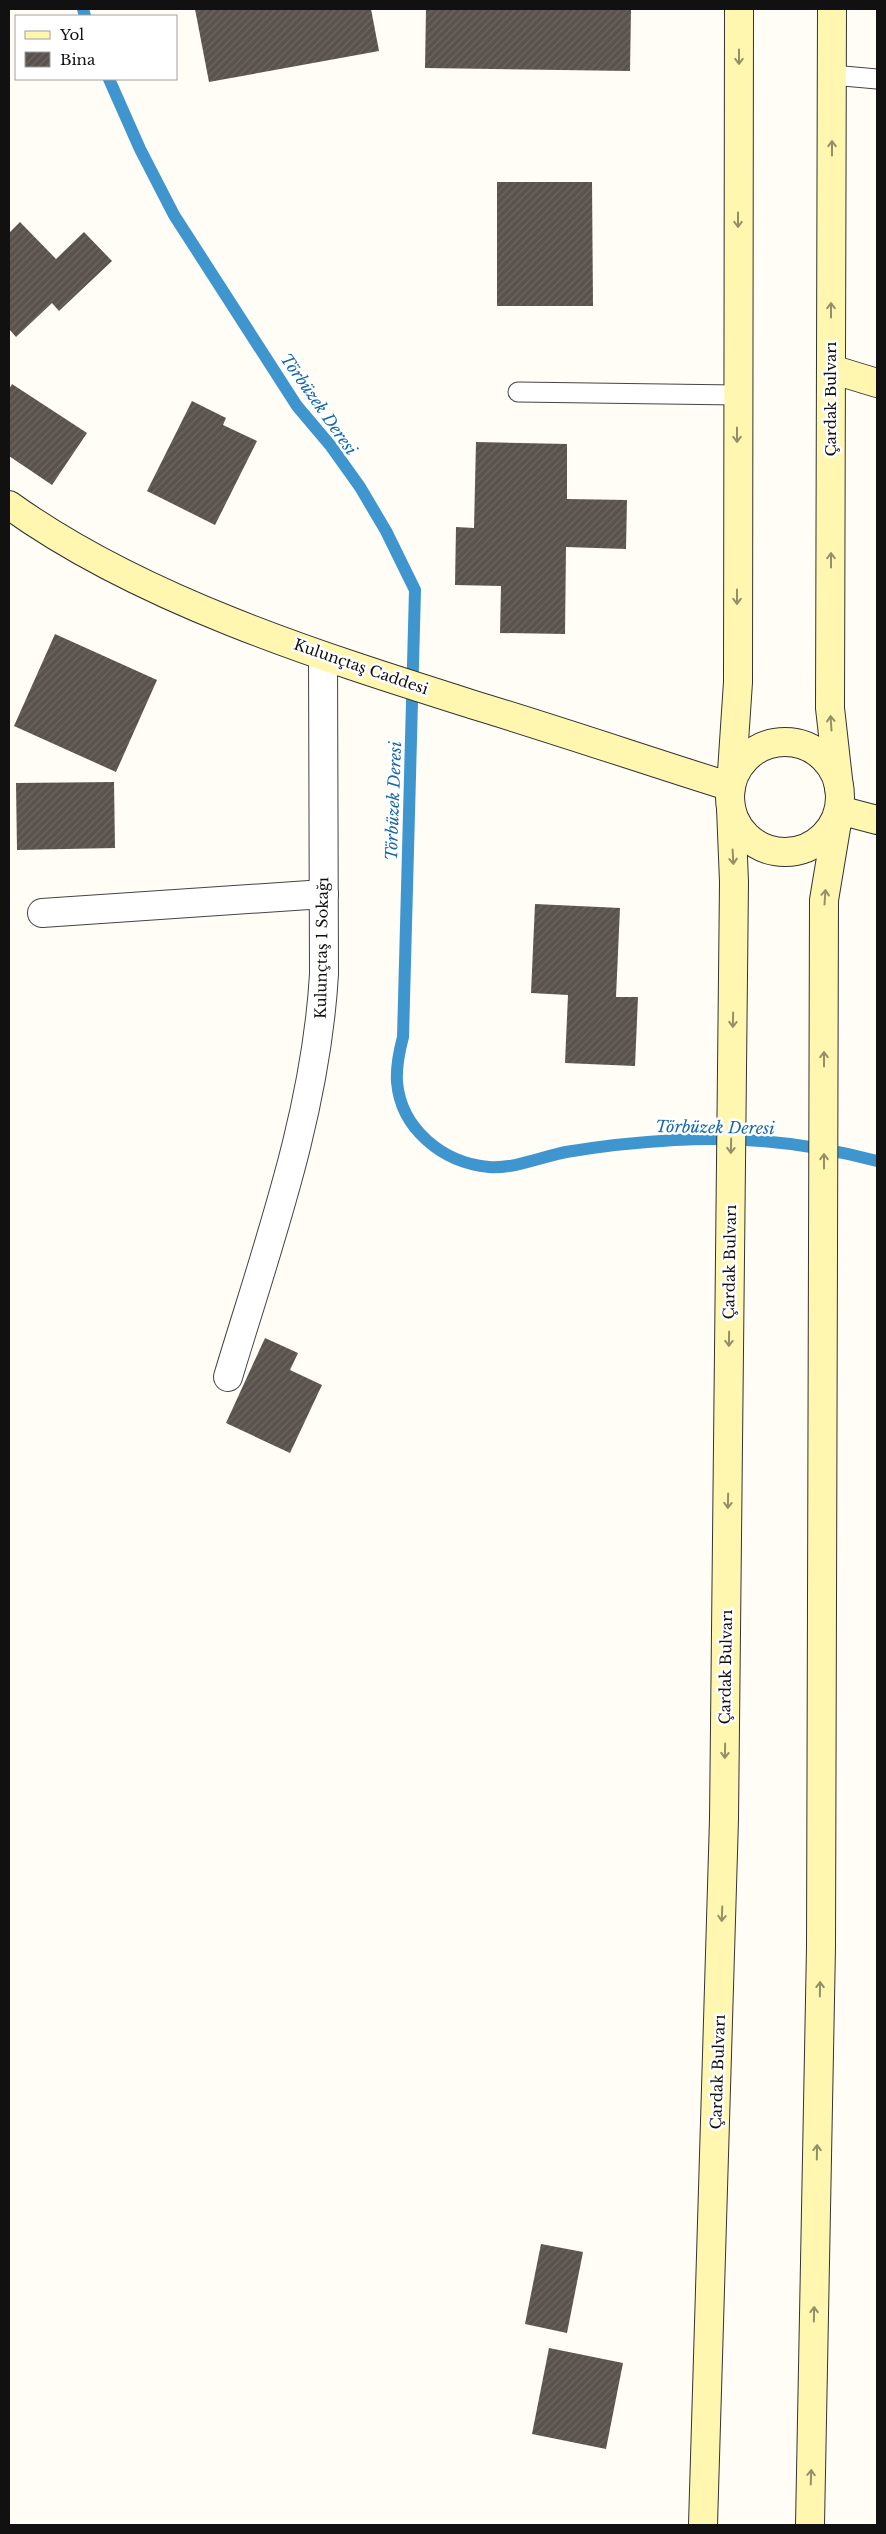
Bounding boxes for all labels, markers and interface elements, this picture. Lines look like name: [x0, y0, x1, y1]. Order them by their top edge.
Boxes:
legend: [15, 15, 178, 80]
text: Yol: [59, 25, 84, 44]
one-way arrow: [734, 49, 744, 65]
text: Bina: [60, 50, 96, 69]
one-way arrow: [827, 140, 837, 156]
one-way arrow: [733, 212, 743, 228]
one-way arrow: [826, 302, 836, 318]
street label: Çardak Bulvarı: [821, 342, 840, 456]
water label: Törbüzek Deresi: [277, 349, 362, 459]
one-way arrow: [732, 426, 742, 443]
one-way arrow: [826, 552, 836, 568]
one-way arrow: [732, 589, 742, 605]
street label: Kulunçtaş Caddesi: [291, 635, 431, 698]
one-way arrow: [827, 715, 836, 731]
water label: Törbüzek Deresi: [381, 741, 405, 861]
one-way arrow: [729, 849, 738, 865]
street label: Kulunçtaş 1 Sokağı: [311, 877, 332, 1019]
one-way arrow: [820, 889, 829, 905]
one-way arrow: [728, 1011, 738, 1027]
one-way arrow: [819, 1052, 829, 1068]
water label: Törbüzek Deresi: [655, 1116, 775, 1138]
one-way arrow: [726, 1138, 736, 1154]
one-way arrow: [819, 1153, 829, 1169]
street label: Çardak Bulvarı: [719, 1204, 740, 1320]
one-way arrow: [724, 1330, 734, 1346]
one-way arrow: [723, 1492, 733, 1509]
street label: Çardak Bulvarı: [715, 1609, 736, 1725]
one-way arrow: [720, 1742, 730, 1759]
one-way arrow: [717, 1905, 727, 1921]
one-way arrow: [816, 1981, 825, 1997]
street label: Çardak Bulvarı: [706, 2014, 729, 2130]
one-way arrow: [813, 2144, 822, 2160]
one-way arrow: [809, 2306, 819, 2322]
one-way arrow: [806, 2469, 816, 2485]

